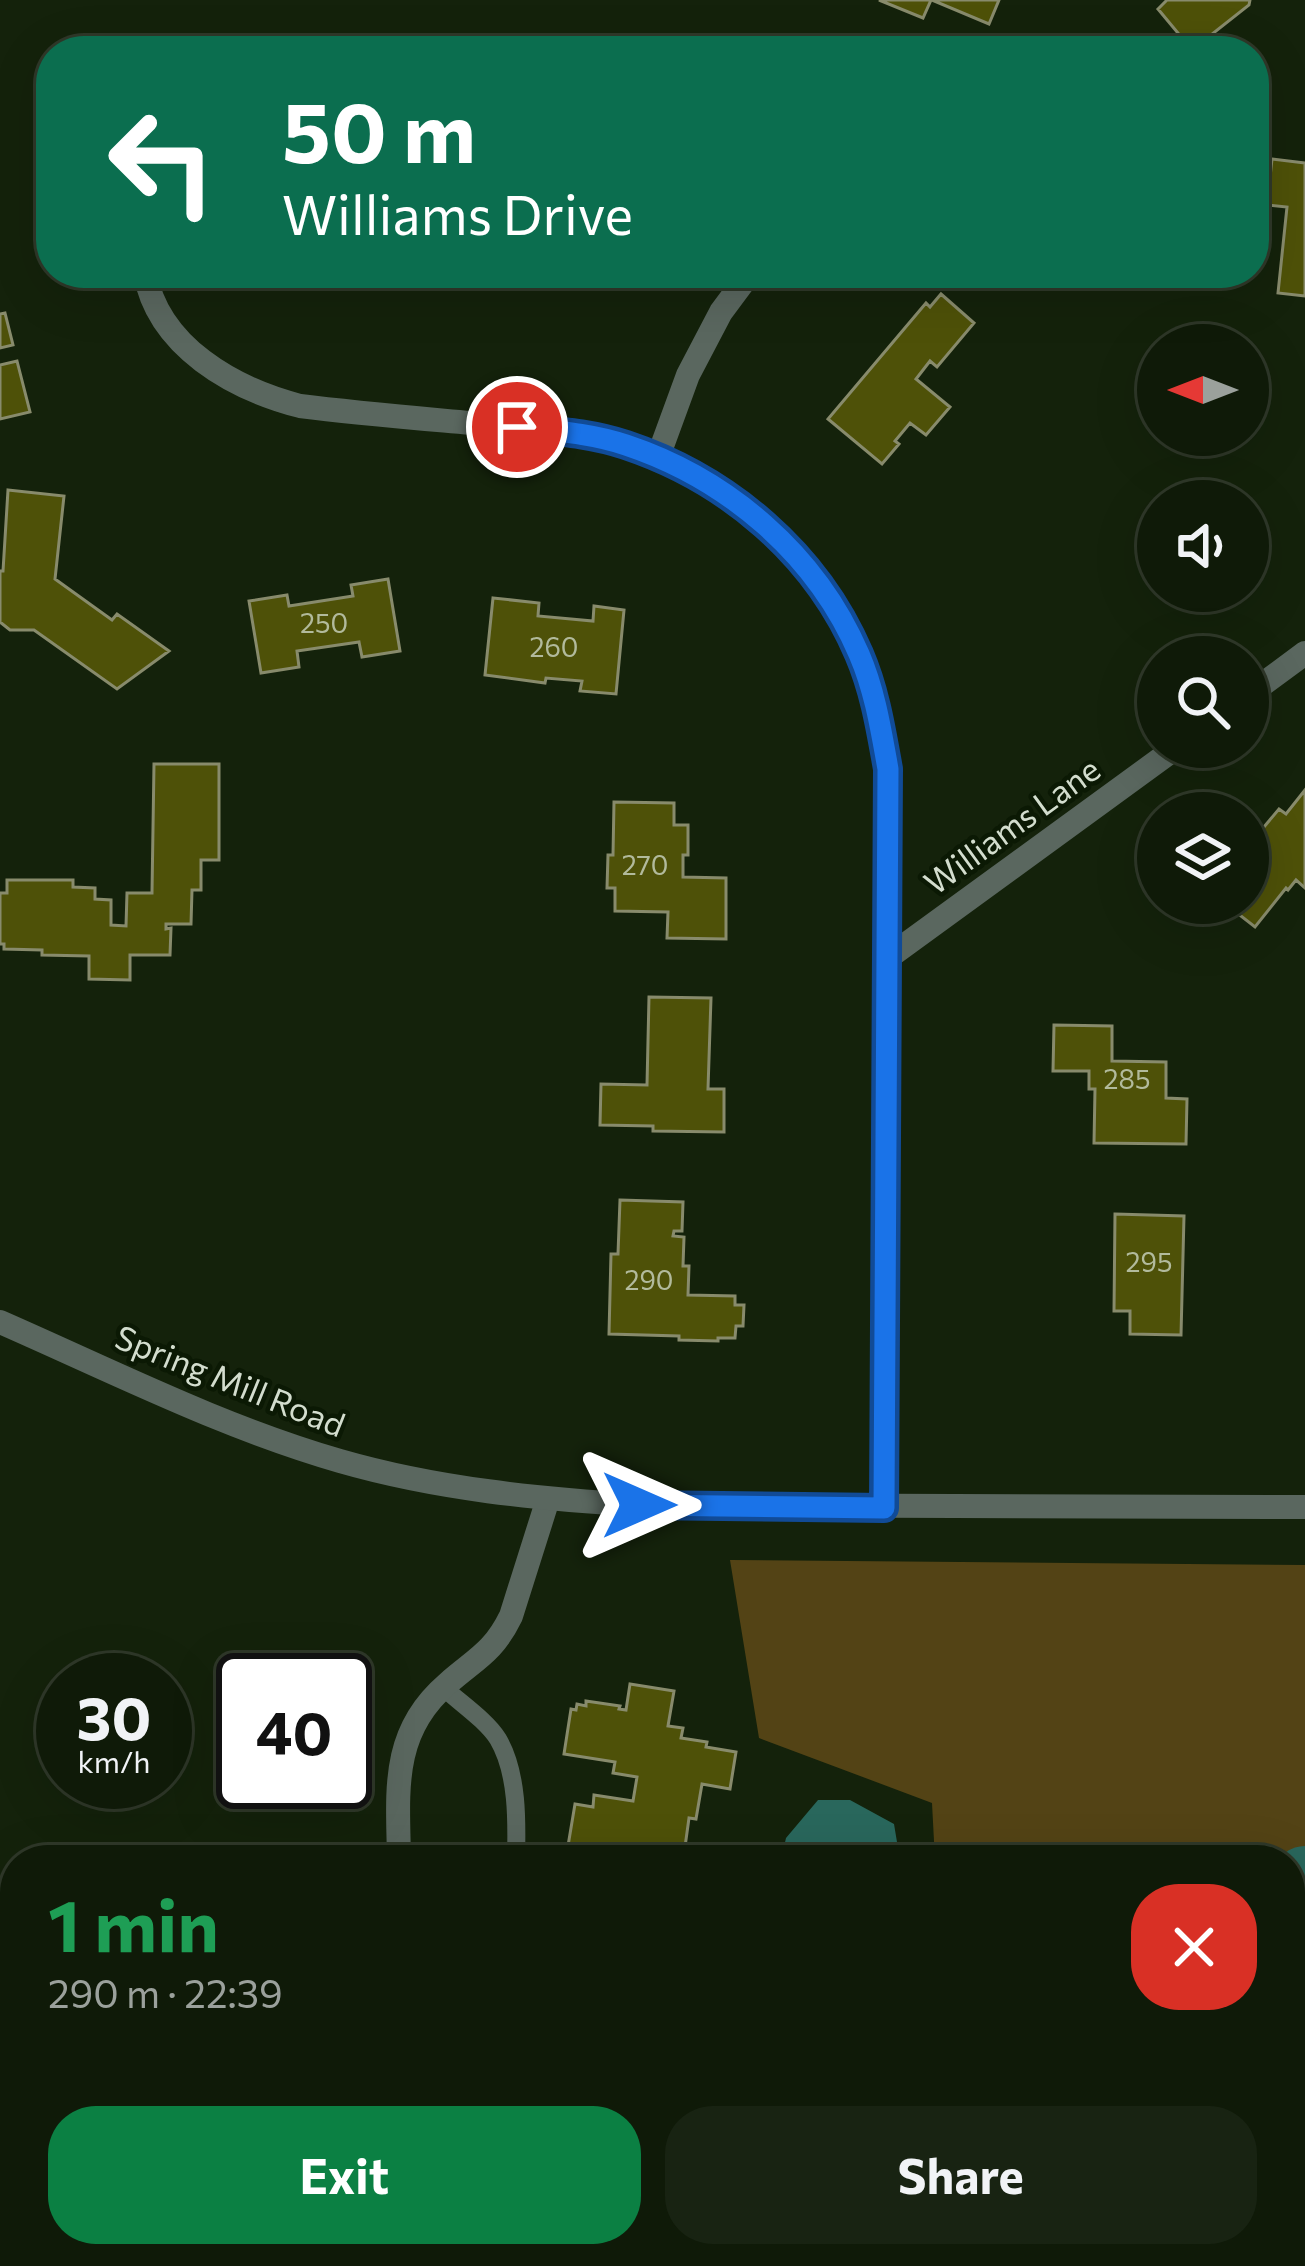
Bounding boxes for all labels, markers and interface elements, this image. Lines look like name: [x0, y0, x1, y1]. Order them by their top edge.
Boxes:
text: 50 m: [282, 78, 476, 180]
icon: left: [84, 84, 240, 240]
text: Williams Drive: [282, 180, 633, 246]
north arrow: [1137, 324, 1269, 456]
map controls: [1137, 324, 1269, 924]
pin: [466, 376, 568, 478]
icon: arrive: [484, 394, 550, 460]
button: sound: [1137, 480, 1269, 612]
house number: 250: [300, 606, 348, 639]
house number: 260: [530, 630, 578, 663]
button: search: [1137, 636, 1269, 768]
street label: Williams Lane: [915, 747, 1107, 902]
button: layers: [1137, 792, 1269, 924]
house number: 270: [622, 848, 668, 881]
house number: 285: [1104, 1062, 1150, 1095]
house number: 295: [1126, 1245, 1172, 1278]
house number: 290: [625, 1263, 673, 1296]
street label: Spring Mill Road: [110, 1315, 351, 1444]
position arrow: [576, 1442, 702, 1568]
speed limit sign: 40: [216, 1653, 372, 1809]
text: 30: [77, 1679, 151, 1752]
text: km/h: [78, 1742, 150, 1779]
text: 1 min: [48, 1879, 219, 1967]
button: close: [1131, 1884, 1257, 2010]
text: 290 m · 22:39: [48, 1968, 283, 2016]
button: Exit: [48, 2106, 641, 2244]
button: Share: [665, 2106, 1257, 2244]

